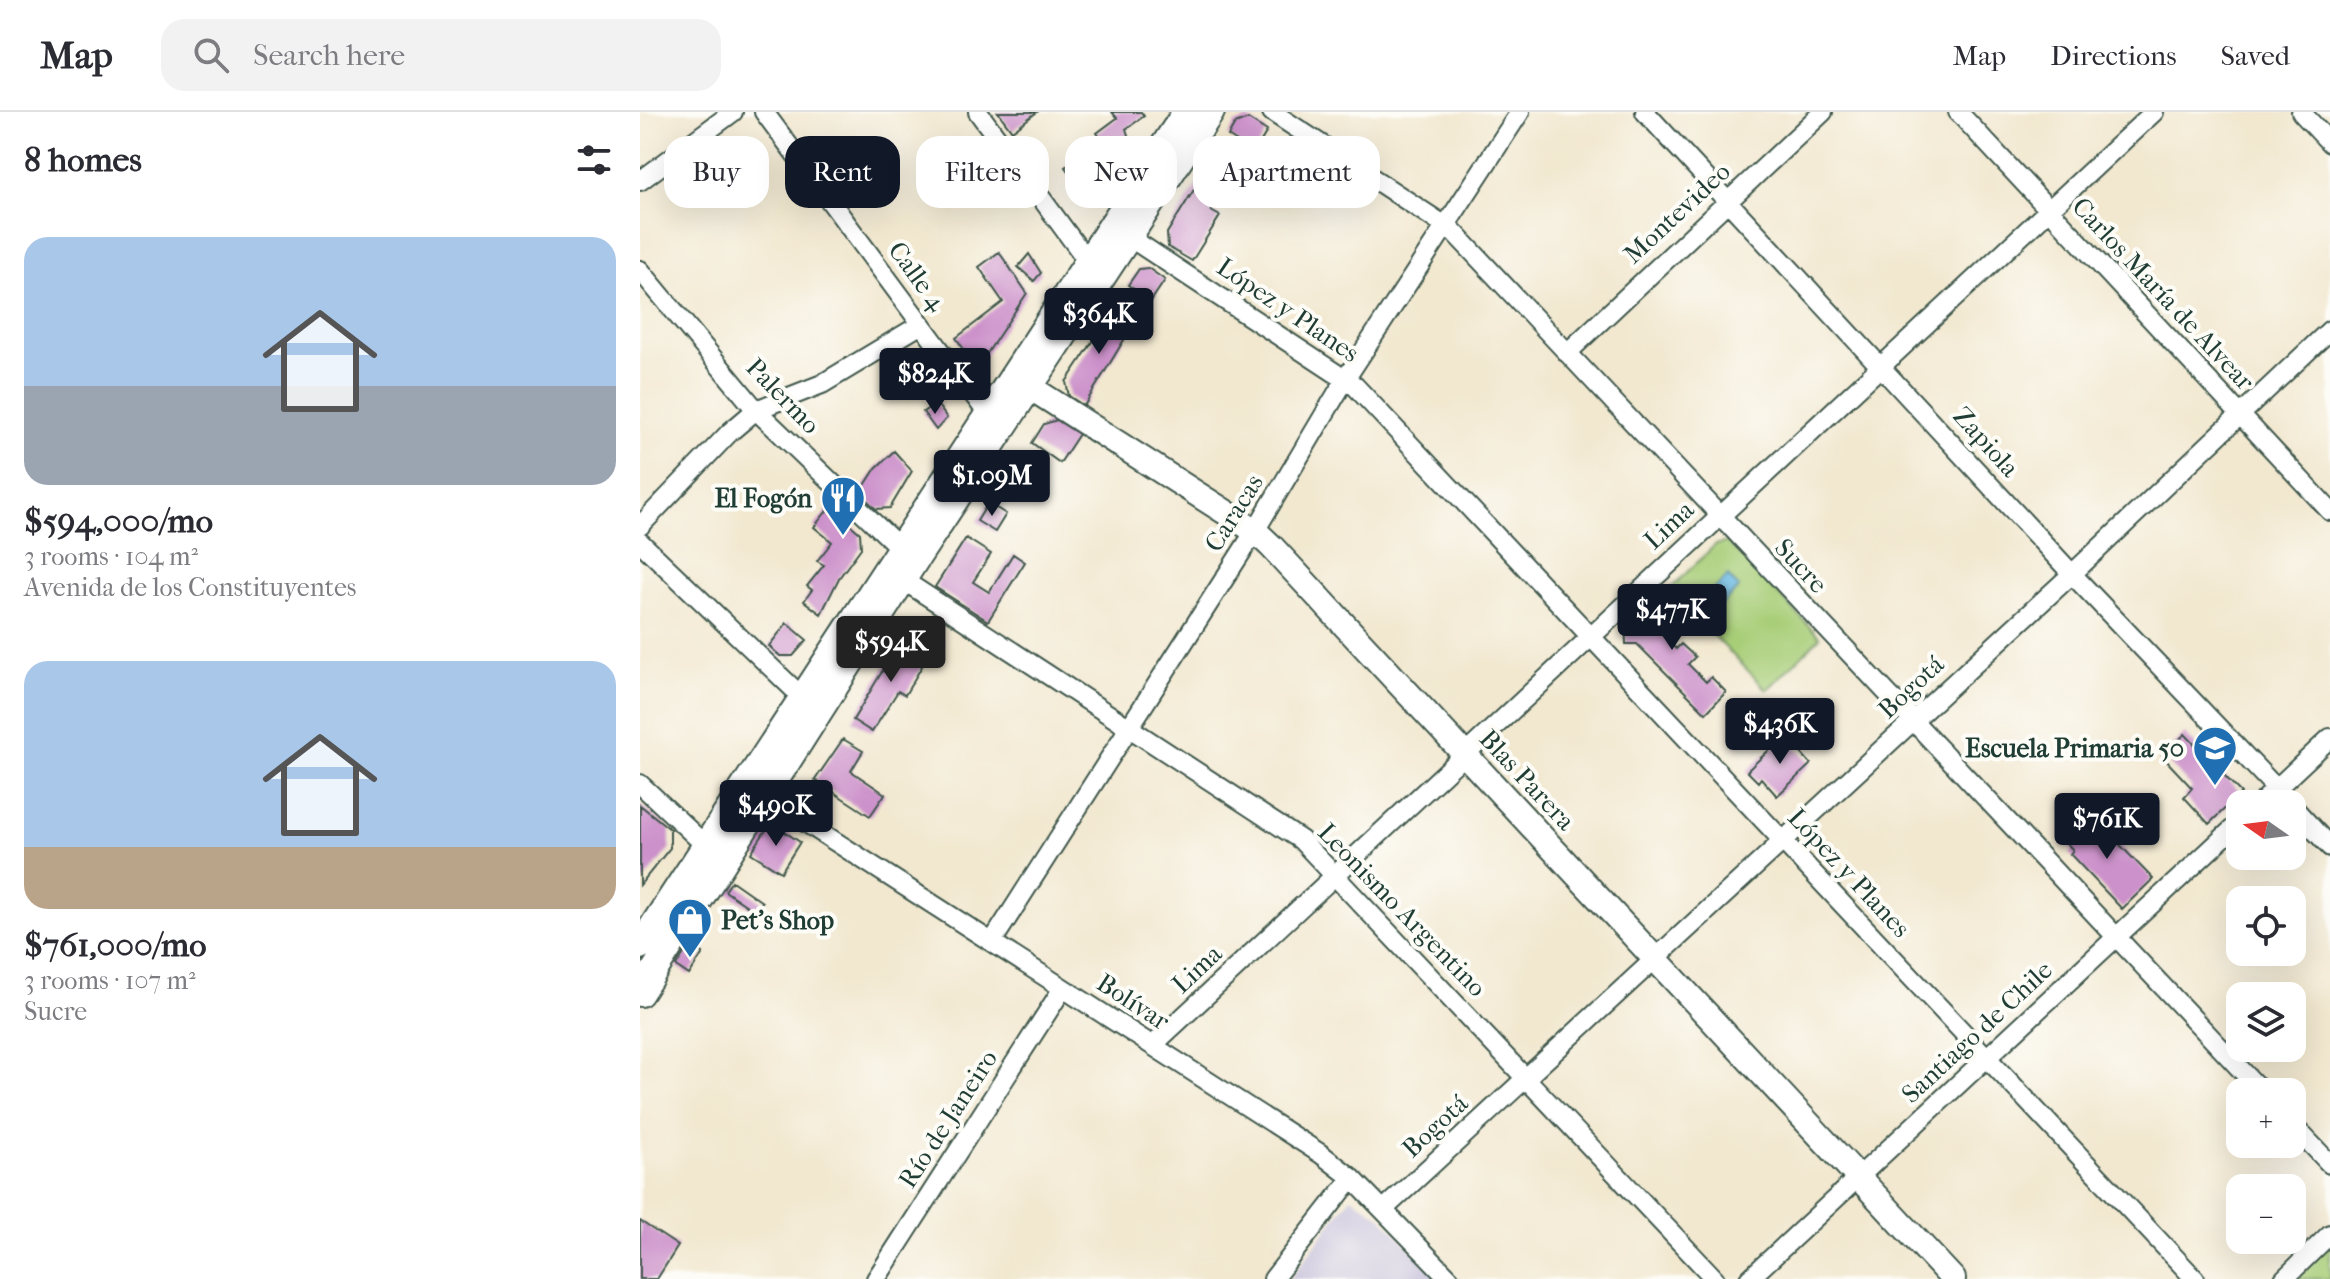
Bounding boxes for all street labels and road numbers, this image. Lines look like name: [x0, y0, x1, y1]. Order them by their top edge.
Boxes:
street label: Montevideo: [1617, 156, 1737, 270]
street label: Carlos María de Alvear: [2066, 191, 2260, 397]
street label: Calle 4: [882, 236, 953, 317]
street label: López y Planes: [1211, 251, 1365, 369]
street label: Palermo: [740, 352, 826, 440]
street label: Zapiola: [1947, 401, 2026, 484]
street label: Caracas: [1198, 468, 1270, 558]
street label: Lima: [1638, 494, 1701, 556]
street label: Sucre: [1768, 532, 1834, 600]
street label: Bogotá: [1872, 648, 1951, 725]
street label: Blas Parera: [1473, 723, 1582, 837]
street label: López y Planes: [1781, 802, 1917, 944]
street label: Leonismo Argentino: [1311, 817, 1493, 1003]
street label: Lima: [1166, 938, 1229, 1000]
street label: Santiago de Chile: [1895, 954, 2059, 1110]
street label: Bolívar: [1091, 967, 1175, 1037]
street label: Río de Janeiro: [892, 1044, 1004, 1194]
street label: Bogotá: [1396, 1087, 1475, 1164]

